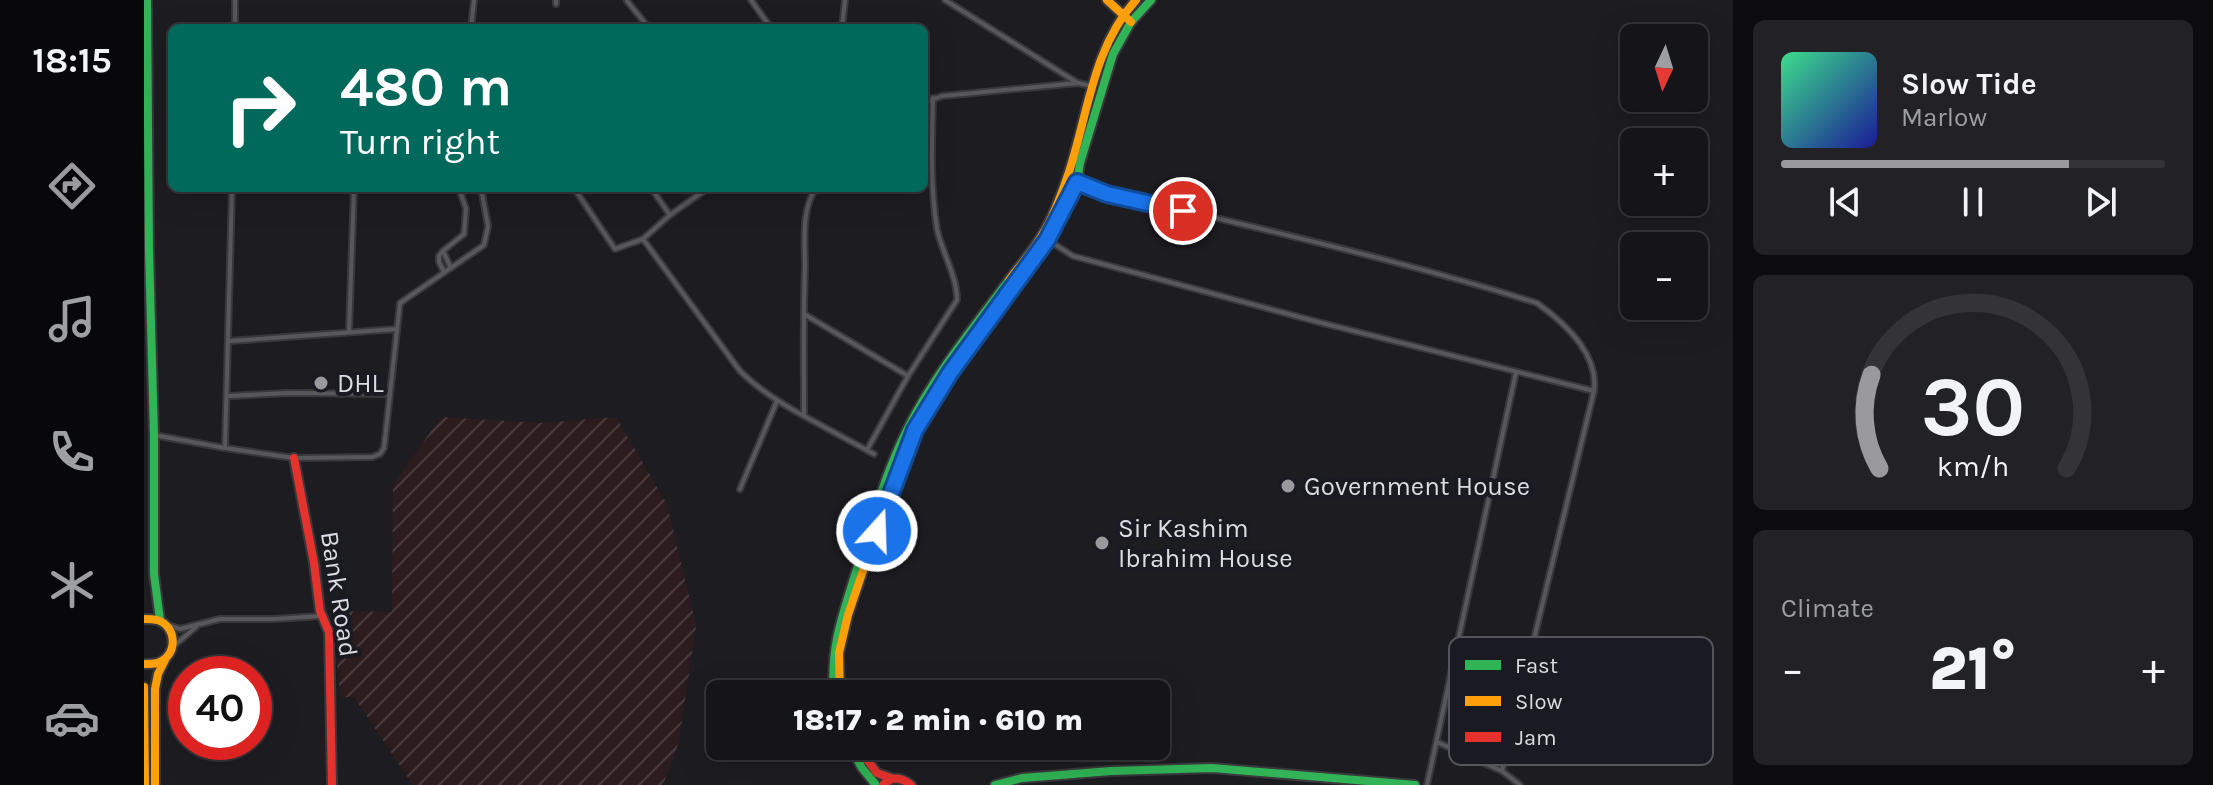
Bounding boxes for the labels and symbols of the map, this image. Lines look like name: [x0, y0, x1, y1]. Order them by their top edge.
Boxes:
north arrow: [1620, 24, 1708, 112]
pin: [1149, 177, 1217, 245]
place label: DHL: [337, 368, 384, 399]
marker: DHL: [312, 374, 330, 392]
place label: Government House: [1304, 471, 1530, 502]
marker: Government House: [1279, 477, 1297, 495]
position arrow: [835, 489, 919, 573]
place label: Sir Kashim Ibrahim House: [1118, 513, 1293, 574]
street label: Bank Road: [314, 529, 364, 659]
marker: Sir Kashim Ibrahim House: [1093, 534, 1111, 552]
legend: [1449, 637, 1713, 765]
text: Fast: [1515, 653, 1558, 679]
speed limit sign: 40: [168, 656, 272, 760]
text: Slow: [1515, 689, 1562, 715]
text: Jam: [1515, 725, 1557, 751]

